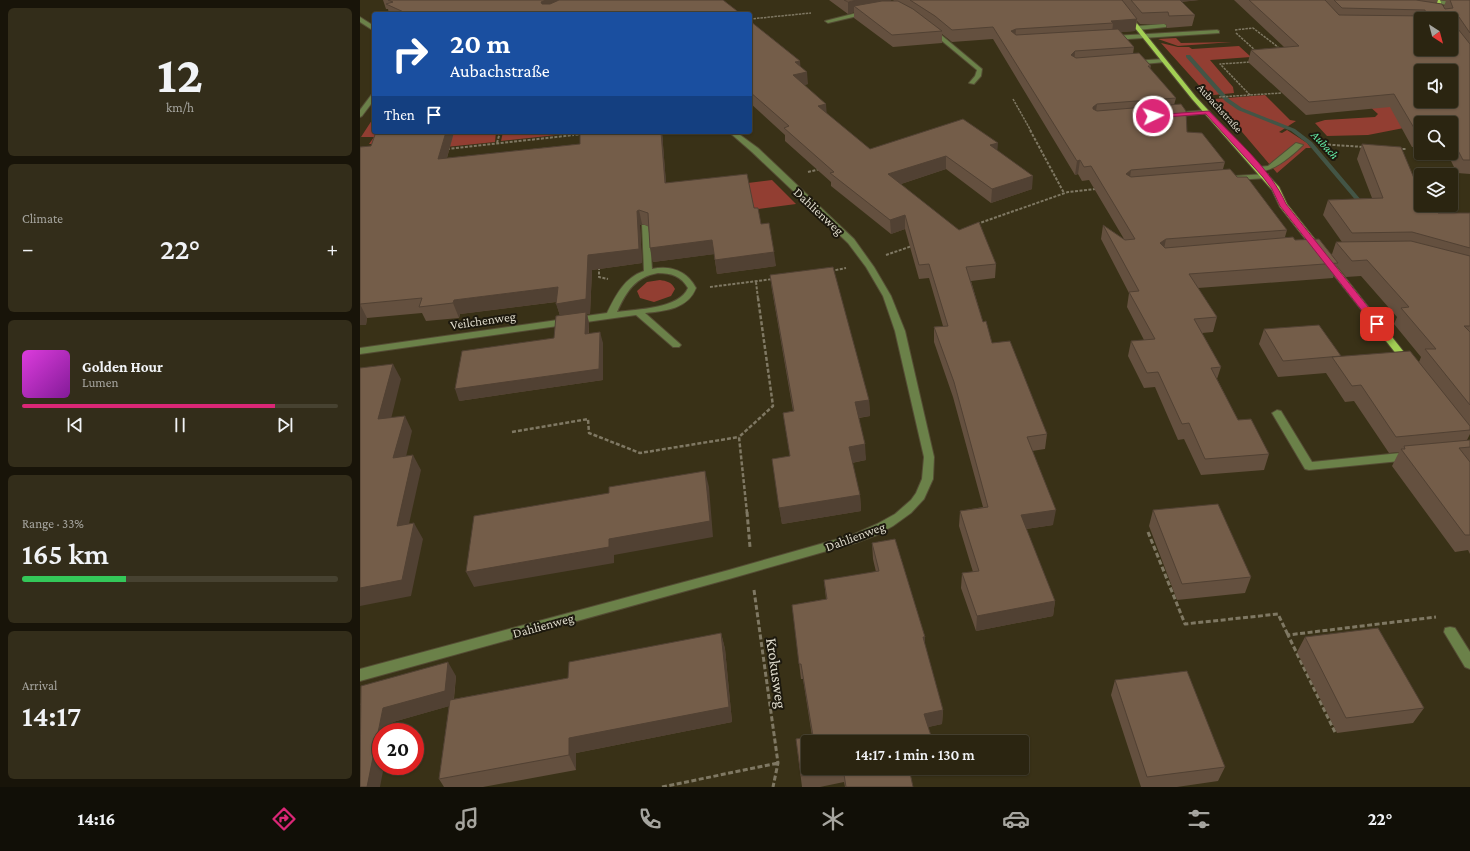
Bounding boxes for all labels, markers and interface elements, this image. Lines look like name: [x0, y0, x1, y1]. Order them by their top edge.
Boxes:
north arrow: [1414, 12, 1458, 56]
map controls: [1414, 12, 1458, 212]
icon: right: [384, 28, 436, 80]
text: 20 m: [450, 28, 510, 59]
text: 12: [157, 45, 203, 103]
text: Aubachstraße: [450, 61, 550, 81]
button: sound: [1414, 64, 1458, 108]
street label: Aubachstraße: [1195, 81, 1245, 135]
position arrow: [1132, 95, 1174, 137]
text: km/h: [166, 100, 194, 115]
icon: arrive: [423, 104, 445, 126]
text: Then: [384, 107, 415, 123]
button: search: [1414, 116, 1458, 160]
water label: Aubach: [1308, 127, 1342, 162]
button: layers: [1414, 168, 1458, 212]
street label: Dahlienweg: [791, 185, 847, 239]
text: Climate: [22, 211, 63, 226]
text: 22°: [160, 232, 200, 265]
text: −: [22, 236, 34, 261]
text: +: [326, 236, 338, 261]
pin: [1360, 307, 1394, 341]
street label: Veilchenweg: [449, 308, 517, 333]
icon: arrive: [1366, 313, 1388, 335]
text: Golden Hour: [82, 359, 163, 375]
text: Lumen: [82, 375, 118, 390]
icon: previous: [64, 414, 86, 436]
icon: pause: [169, 414, 191, 436]
icon: next: [274, 414, 296, 436]
text: Range · 33%: [22, 516, 84, 531]
street label: Dahlienweg: [823, 518, 888, 554]
text: 165 km: [22, 537, 109, 570]
street label: Dahlienweg: [511, 610, 576, 641]
street label: Krokusweg: [762, 637, 790, 710]
text: Arrival: [22, 678, 57, 693]
text: 14:17: [22, 699, 81, 732]
speed limit sign: 20: [372, 723, 424, 775]
text: 14:17 · 1 min · 130 m: [855, 747, 975, 763]
icon: directions: [270, 805, 298, 833]
icon: music: [453, 805, 481, 833]
icon: phone: [636, 805, 664, 833]
icon: climate: [819, 805, 847, 833]
icon: car: [1002, 805, 1030, 833]
icon: filters: [1185, 805, 1213, 833]
text: 14:16: [77, 809, 115, 829]
text: 22°: [1368, 809, 1392, 829]

